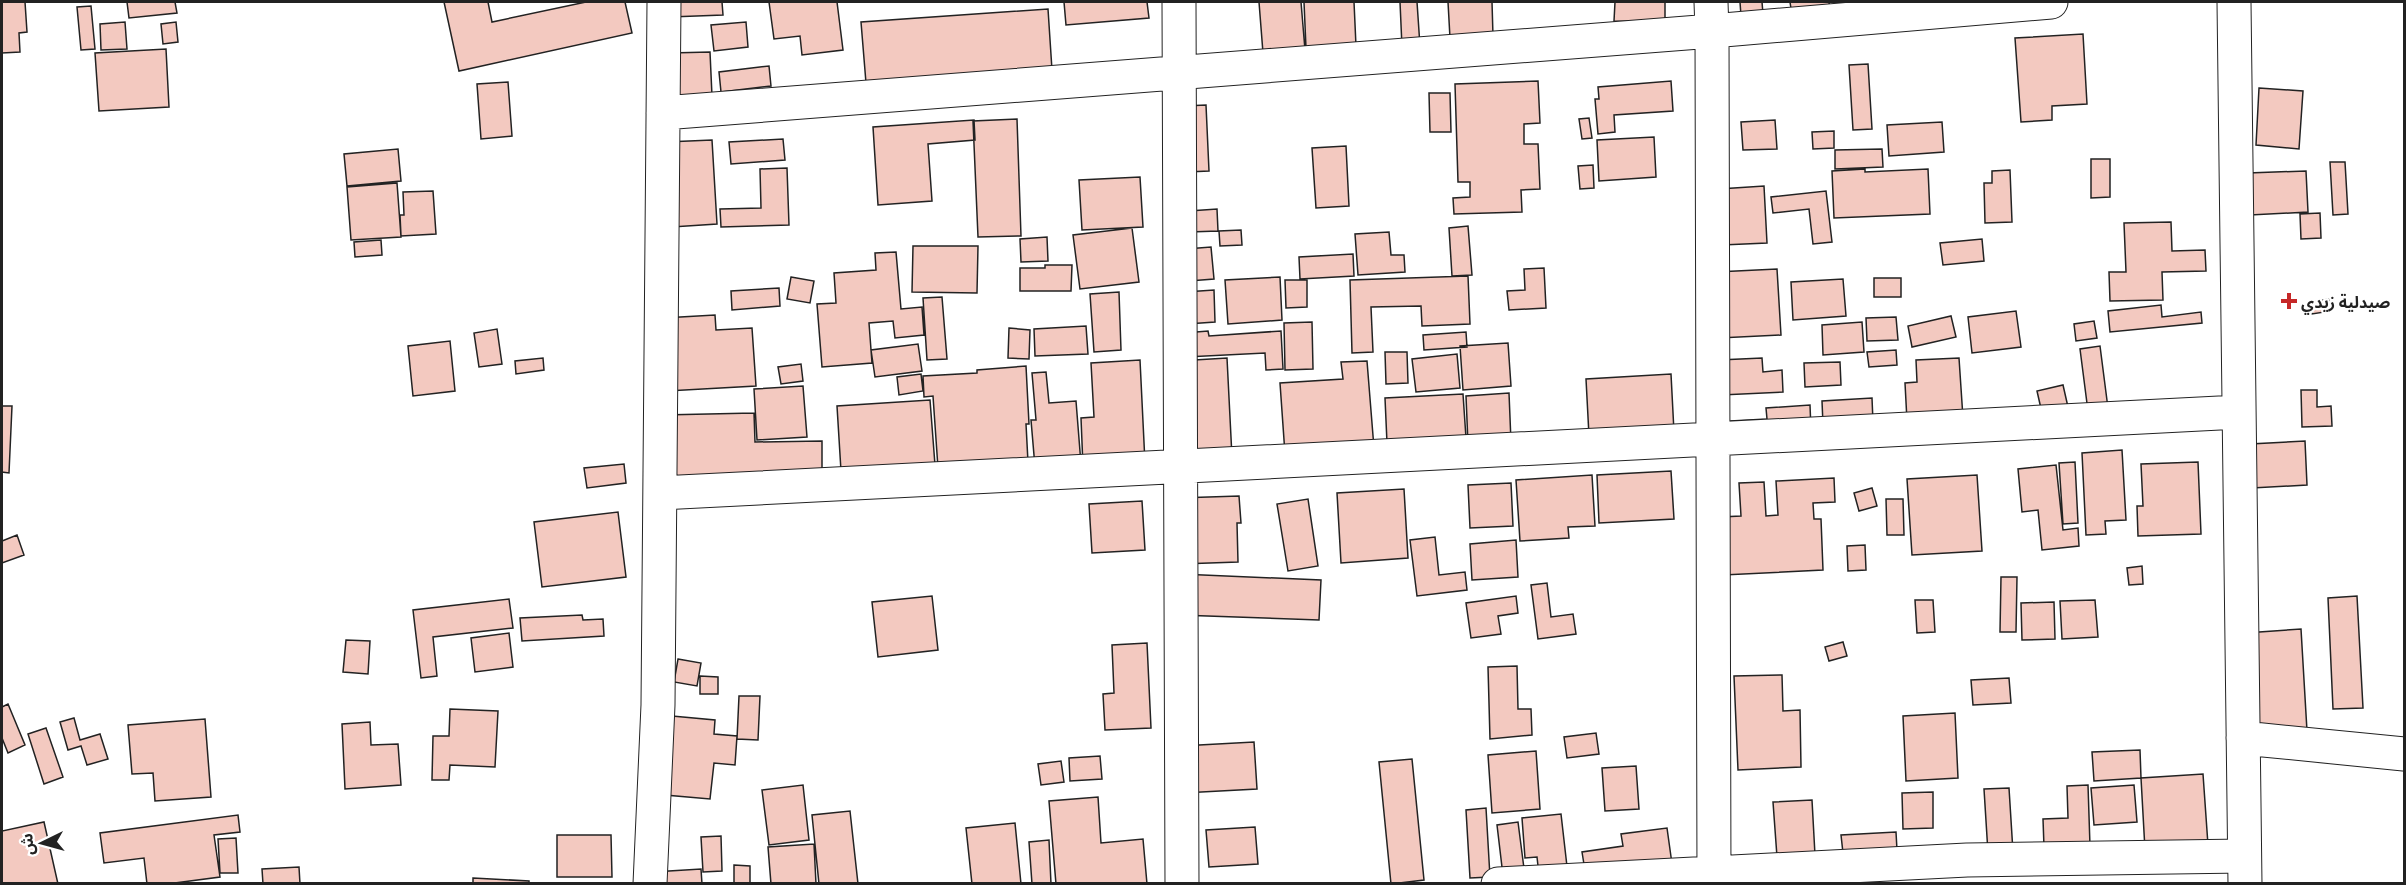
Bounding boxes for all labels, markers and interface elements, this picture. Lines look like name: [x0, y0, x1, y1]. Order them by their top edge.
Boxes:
place label: صيدلية زيدي: [2301, 291, 2390, 315]
marker: صيدلية زيدي: [2282, 294, 2296, 308]
north arrow: [12, 813, 72, 873]
text: ش: [15, 832, 38, 856]

